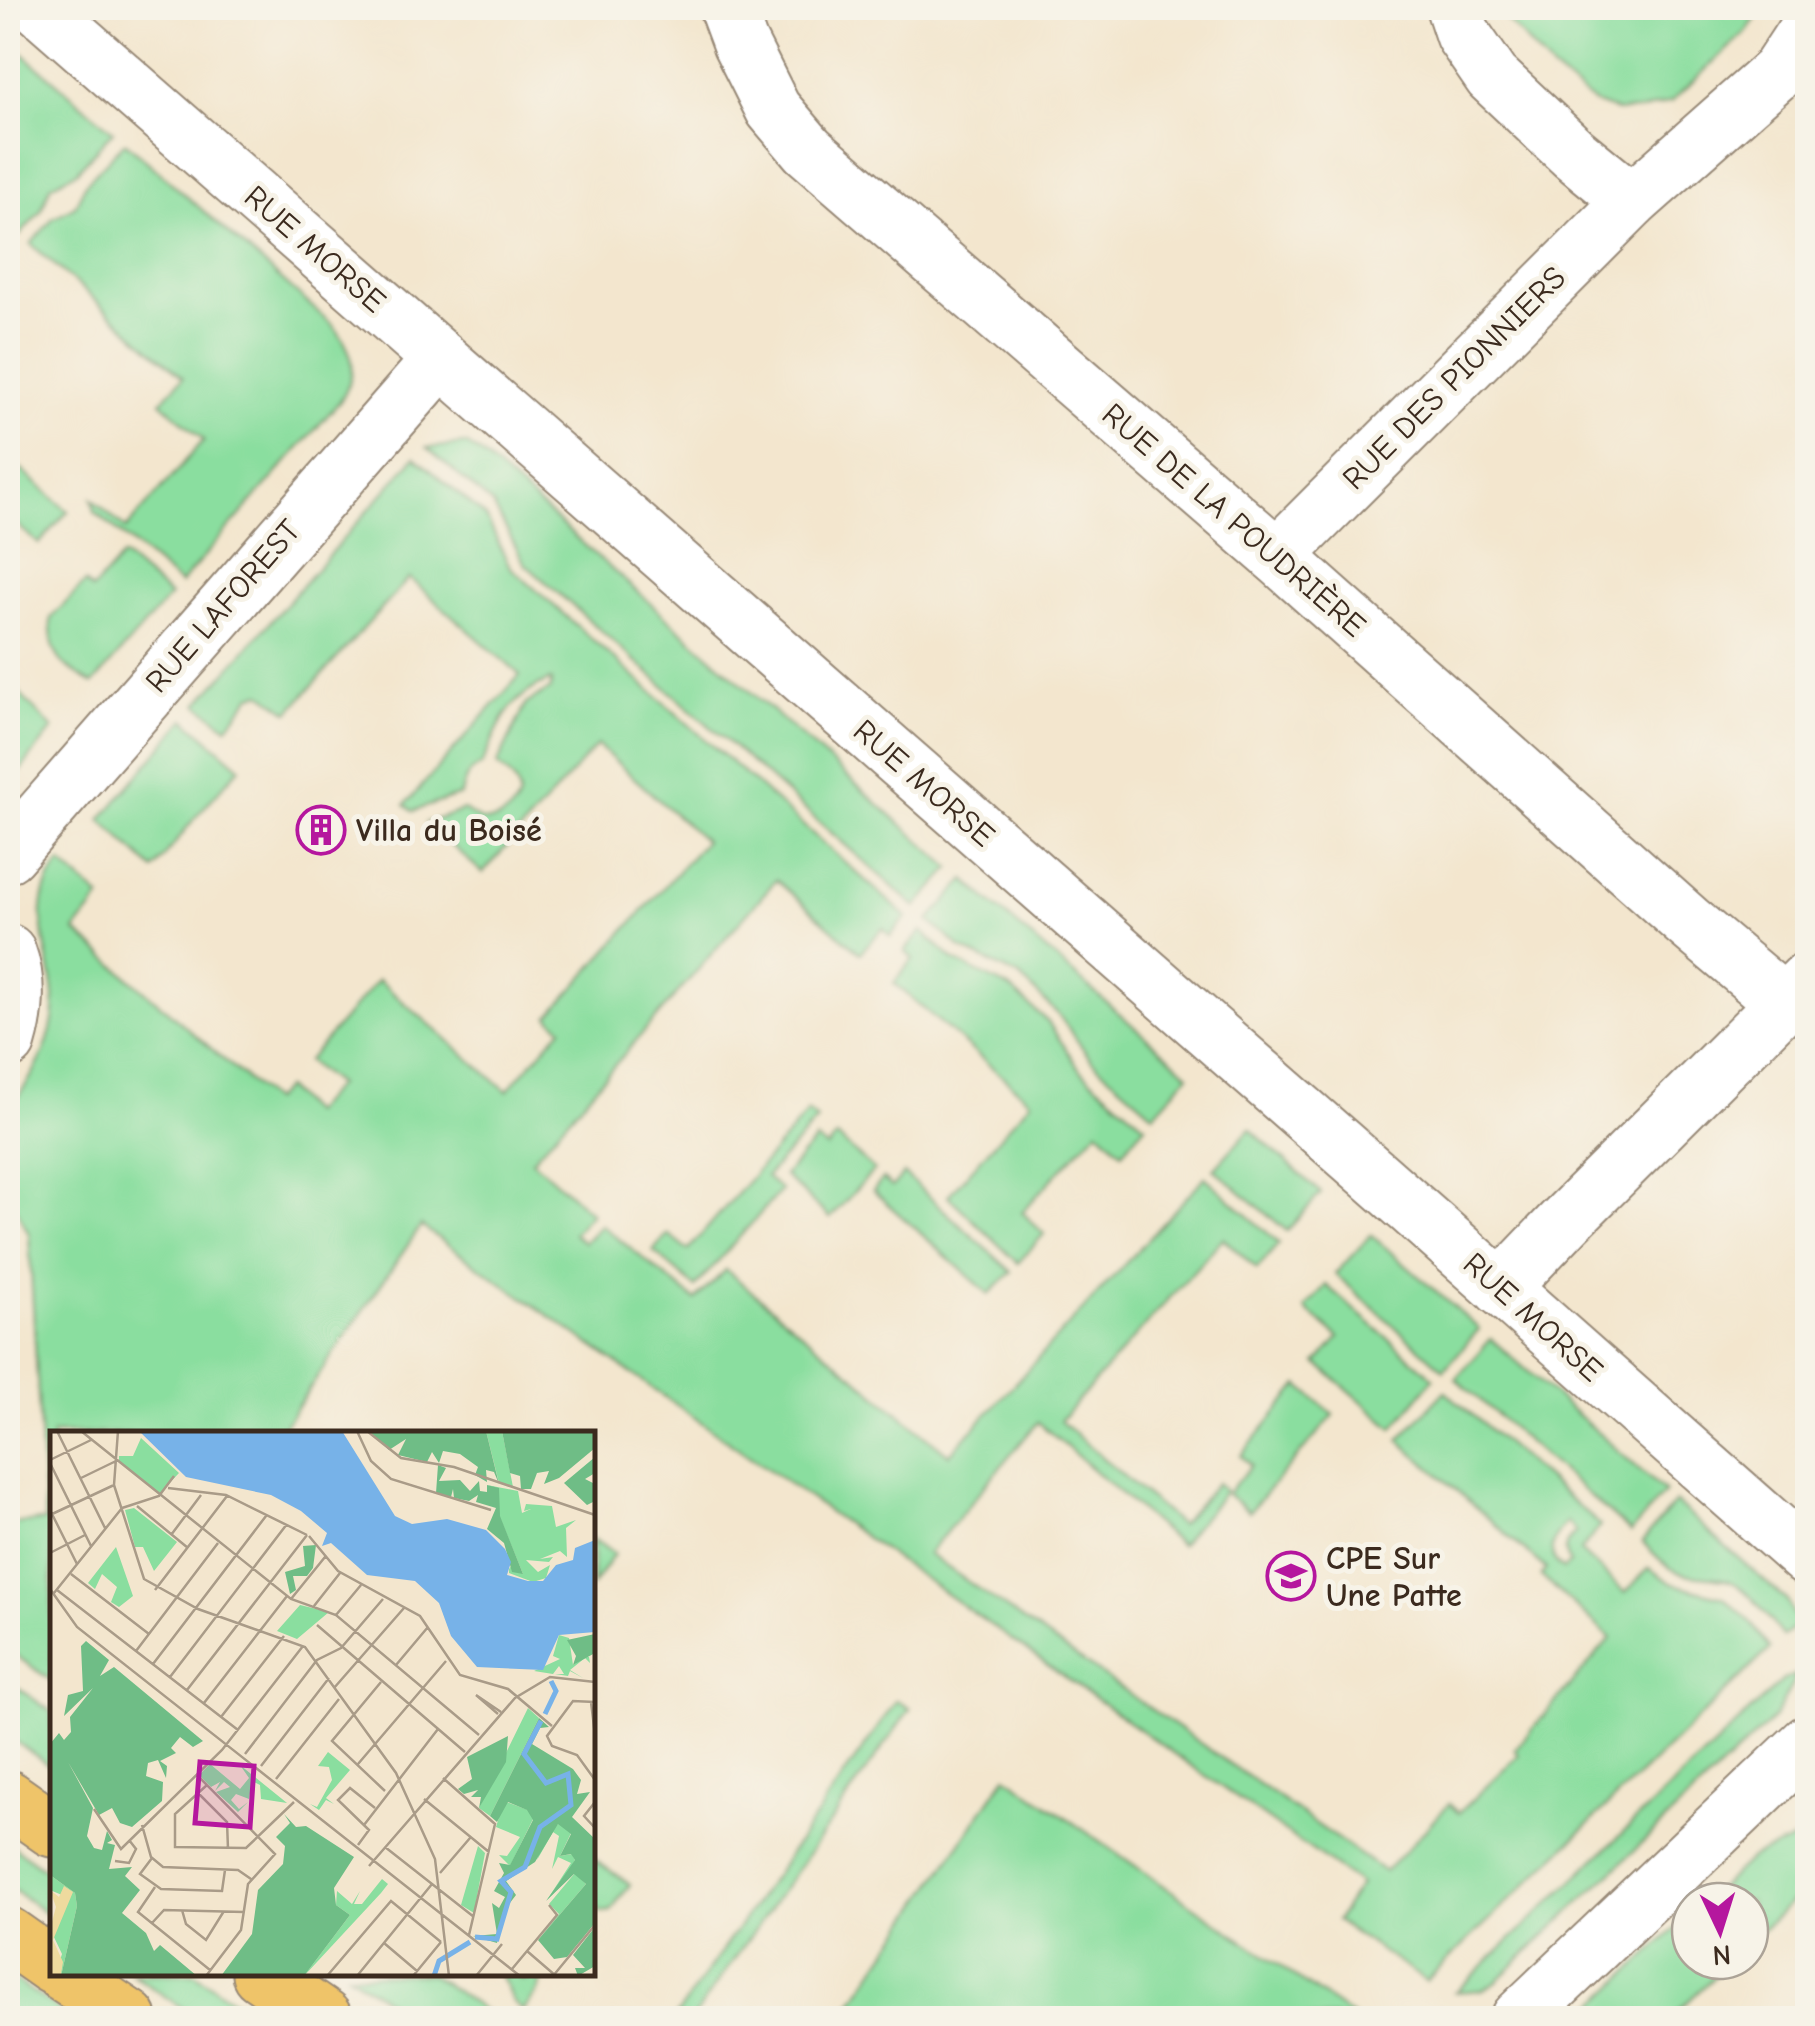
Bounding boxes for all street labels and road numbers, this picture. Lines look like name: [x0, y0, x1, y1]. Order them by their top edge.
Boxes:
street label: RUE MORSE: [237, 178, 393, 320]
street label: RUE DES PIONNIERS: [1335, 259, 1573, 497]
street label: RUE DE LA POUDRIÈRE: [1095, 396, 1373, 644]
street label: RUE LAFOREST: [138, 512, 308, 700]
street label: RUE MORSE: [846, 712, 1002, 854]
street label: RUE MORSE: [1456, 1245, 1610, 1389]

